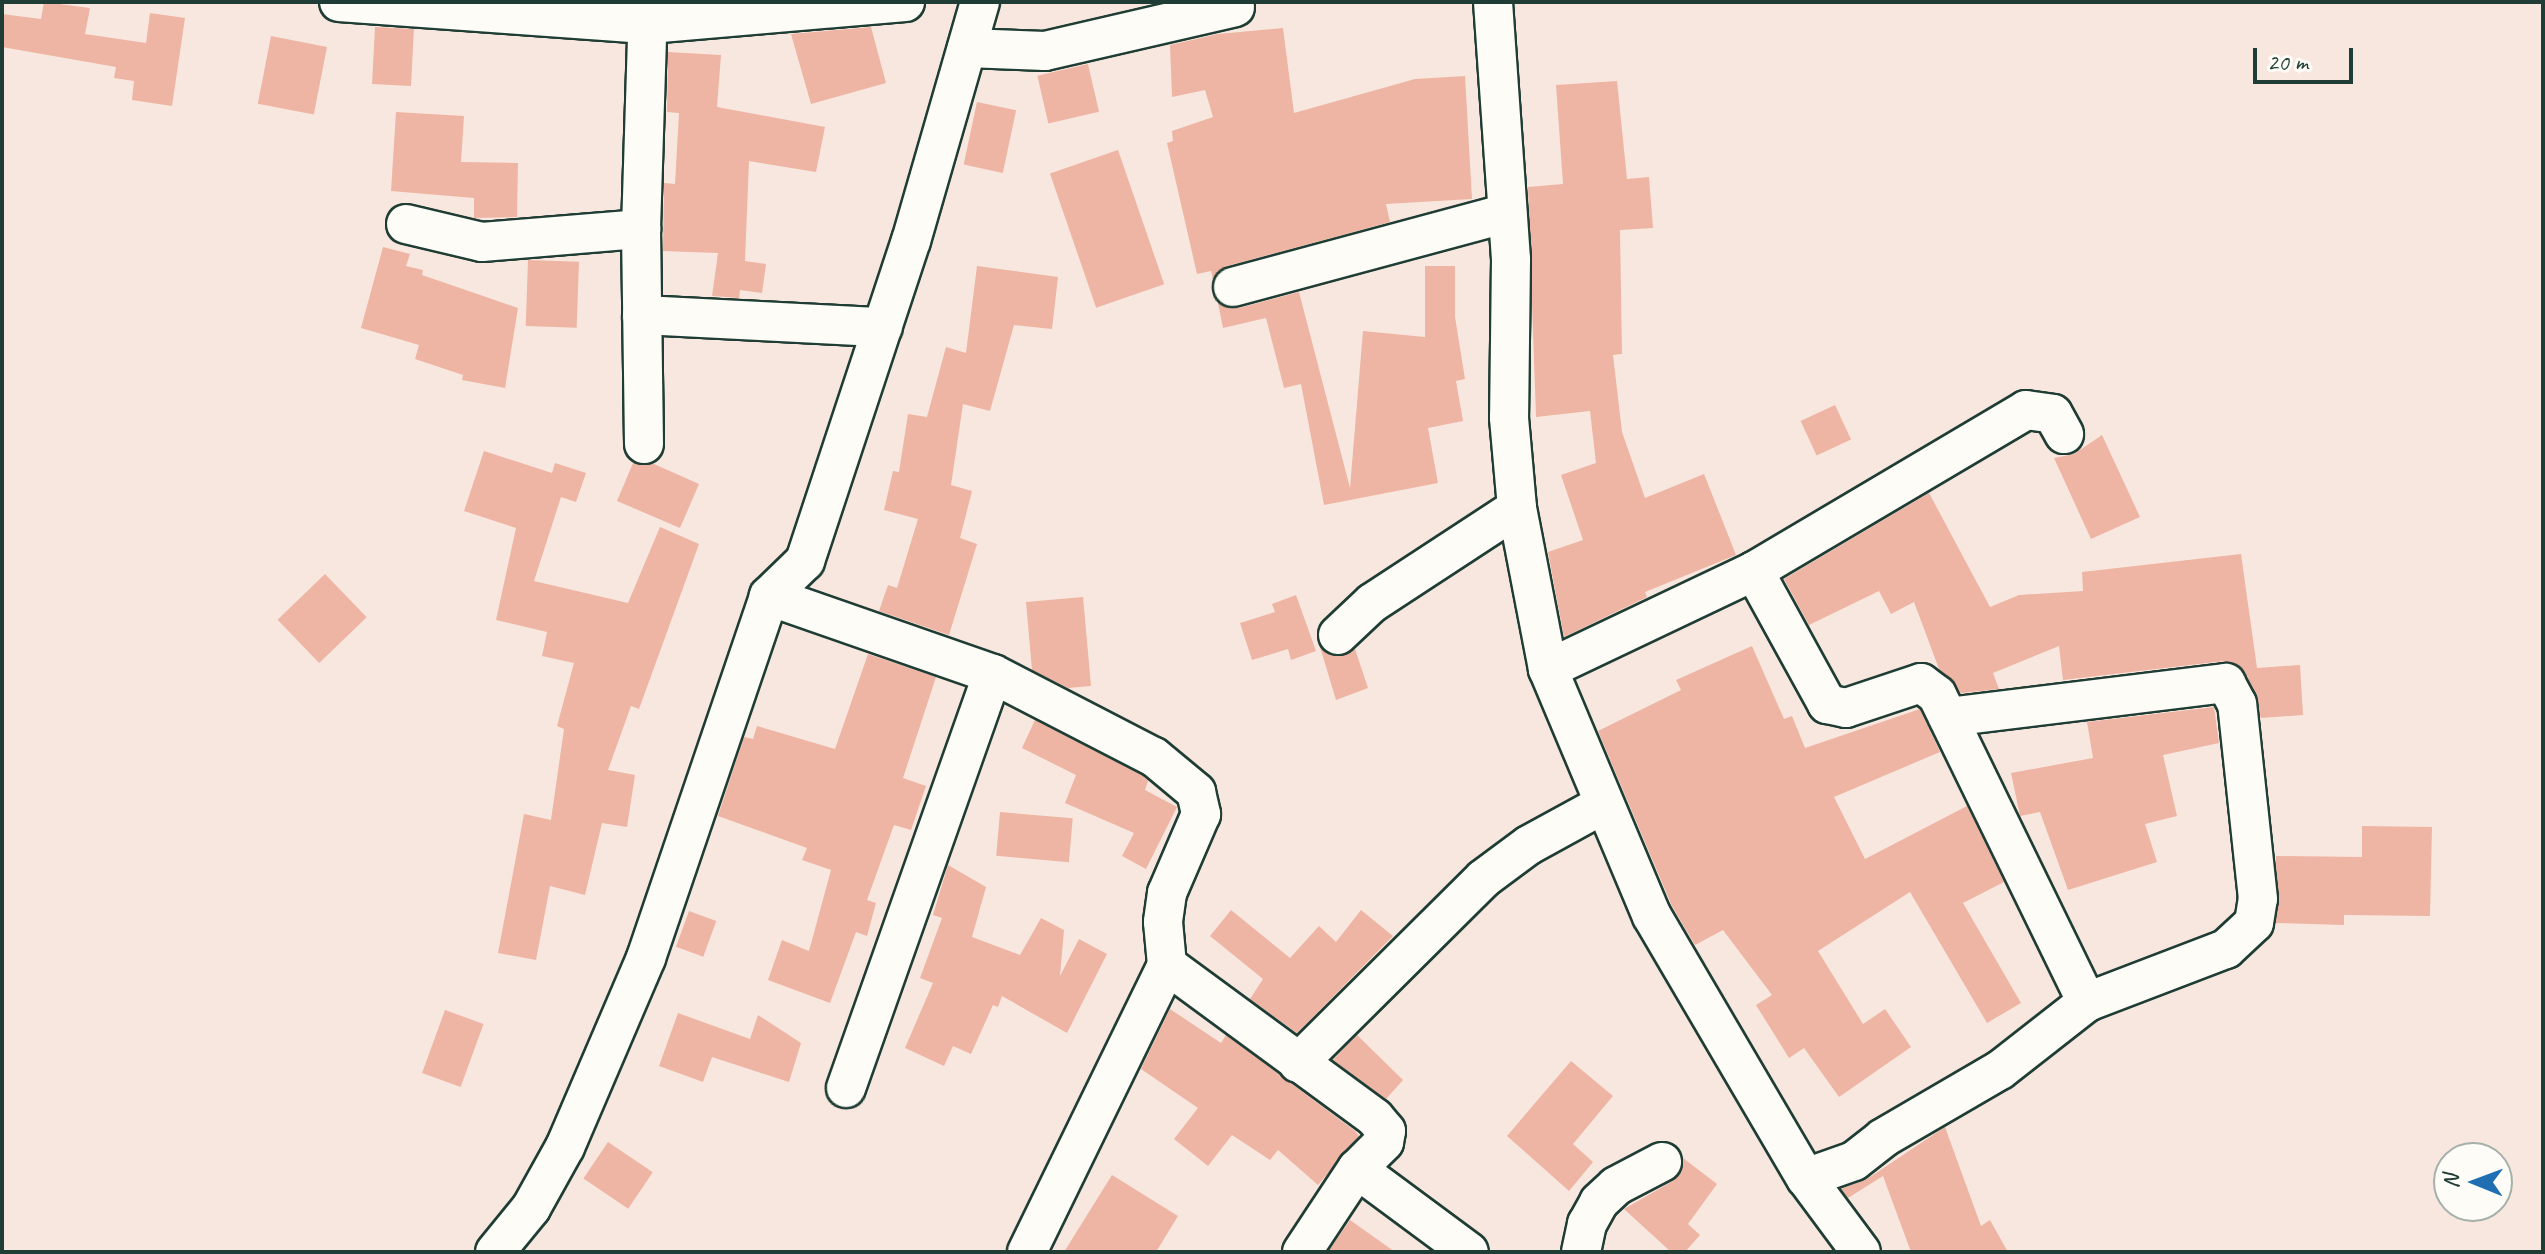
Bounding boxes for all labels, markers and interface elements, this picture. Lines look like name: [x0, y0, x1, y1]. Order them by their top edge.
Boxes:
scale bar: [2257, 32, 2357, 82]
text: 20 m: [2267, 47, 2308, 77]
north arrow: [2433, 1142, 2513, 1222]
text: N: [2437, 1175, 2465, 1189]

